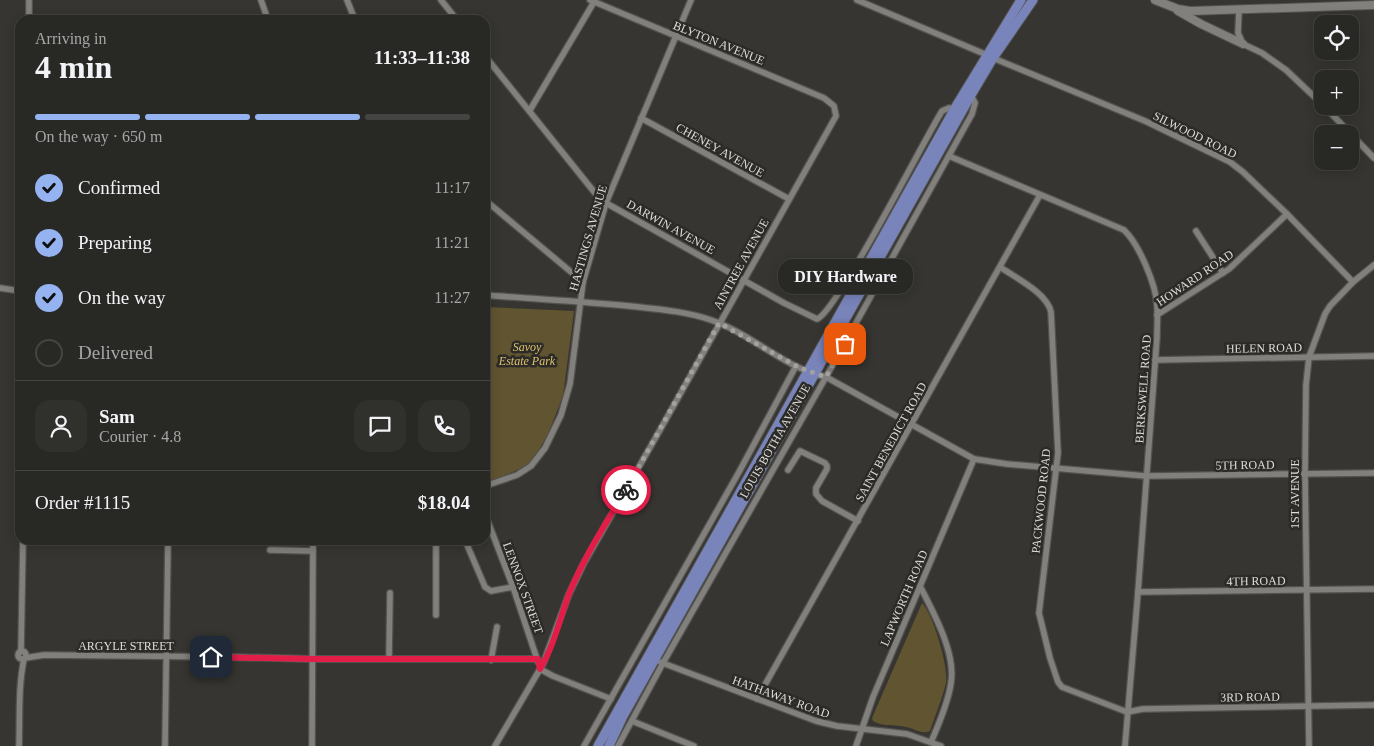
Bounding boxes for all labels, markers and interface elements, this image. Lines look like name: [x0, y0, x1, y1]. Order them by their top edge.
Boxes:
map controls: [1314, 15, 1359, 170]
button: locate: [1314, 15, 1359, 60]
street label: BLYTON AVENUE: [671, 18, 767, 68]
text: Arriving in: [35, 30, 107, 47]
text: 11:33–11:38: [374, 47, 470, 68]
text: 4 min: [35, 49, 112, 85]
button: +: [1314, 70, 1359, 115]
street label: SILWOOD ROAD: [1151, 109, 1239, 161]
street label: CHENEY AVENUE: [674, 120, 766, 180]
button: −: [1314, 125, 1359, 170]
text: On the way · 650 m: [35, 128, 163, 145]
icon: check: [35, 174, 63, 202]
text: Confirmed: [78, 177, 160, 198]
text: 11:17: [434, 179, 470, 196]
street label: HASTINGS AVENUE: [566, 183, 610, 293]
street label: DARWIN AVENUE: [624, 197, 718, 257]
street label: AINTREE AVENUE: [710, 216, 772, 312]
icon: check: [35, 229, 63, 257]
text: Preparing: [78, 232, 152, 253]
text: 11:21: [434, 234, 470, 251]
street label: HOWARD ROAD: [1154, 247, 1236, 309]
callout: DIY Hardware: [778, 259, 912, 294]
text: DIY Hardware: [794, 268, 897, 285]
icon: check: [35, 284, 63, 312]
text: On the way: [78, 287, 166, 308]
text: 11:27: [434, 289, 470, 306]
pin: [824, 323, 866, 365]
icon: bag: [831, 330, 859, 358]
street label: BERKSWELL ROAD: [1132, 334, 1154, 444]
park label: Savoy Estate Park: [498, 340, 556, 368]
street label: HELEN ROAD: [1226, 340, 1303, 356]
text: Delivered: [78, 342, 153, 363]
street label: SAINT BENEDICT ROAD: [852, 380, 930, 504]
street label: LOUIS BOTHA AVENUE: [737, 382, 813, 500]
button: person: [35, 400, 87, 452]
button: chat: [354, 400, 406, 452]
button: phone: [418, 400, 470, 452]
text: Sam: [99, 406, 135, 427]
text: Courier · 4.8: [99, 428, 181, 445]
street label: PACKWOOD ROAD: [1029, 448, 1053, 554]
street label: 5TH ROAD: [1215, 457, 1275, 473]
street label: 1ST AVENUE: [1288, 459, 1302, 529]
courier: [601, 465, 651, 515]
icon: bike: [612, 476, 640, 504]
text: Order #1115: [35, 492, 130, 513]
text: $18.04: [418, 492, 470, 513]
street label: LENNOX STREET: [500, 540, 546, 636]
street label: LAPWORTH ROAD: [877, 548, 931, 648]
street label: 4TH ROAD: [1226, 573, 1286, 589]
pin: [190, 636, 232, 678]
street label: ARGYLE STREET: [78, 639, 174, 653]
icon: home: [197, 643, 225, 671]
street label: HATHAWAY ROAD: [730, 673, 832, 721]
street label: 3RD ROAD: [1220, 689, 1280, 705]

